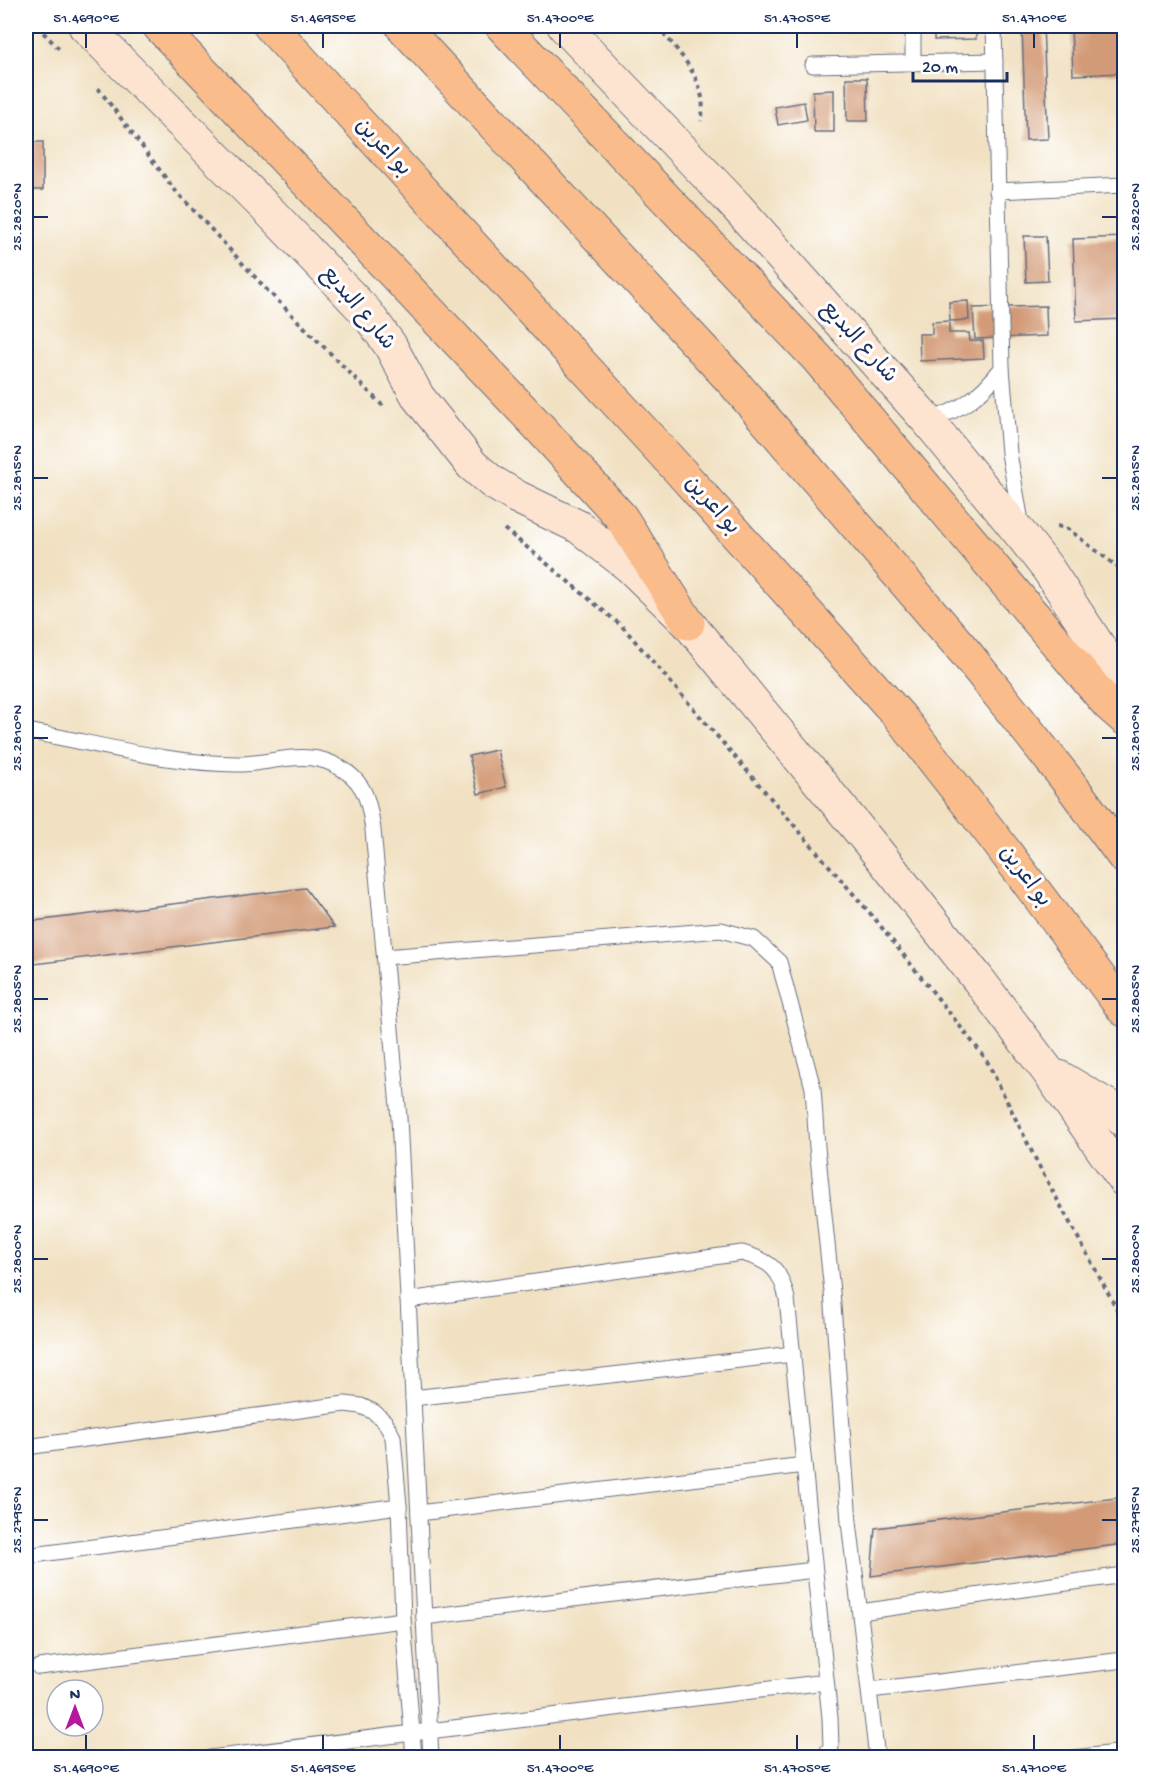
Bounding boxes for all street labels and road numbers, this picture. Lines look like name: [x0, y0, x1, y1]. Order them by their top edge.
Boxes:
street label: بو اعرين: [348, 113, 416, 183]
street label: شارع البديع: [314, 262, 400, 356]
street label: شارع البديع: [814, 296, 902, 390]
street label: بو اعرين: [678, 471, 744, 541]
street label: بو اعرين: [992, 841, 1056, 913]

